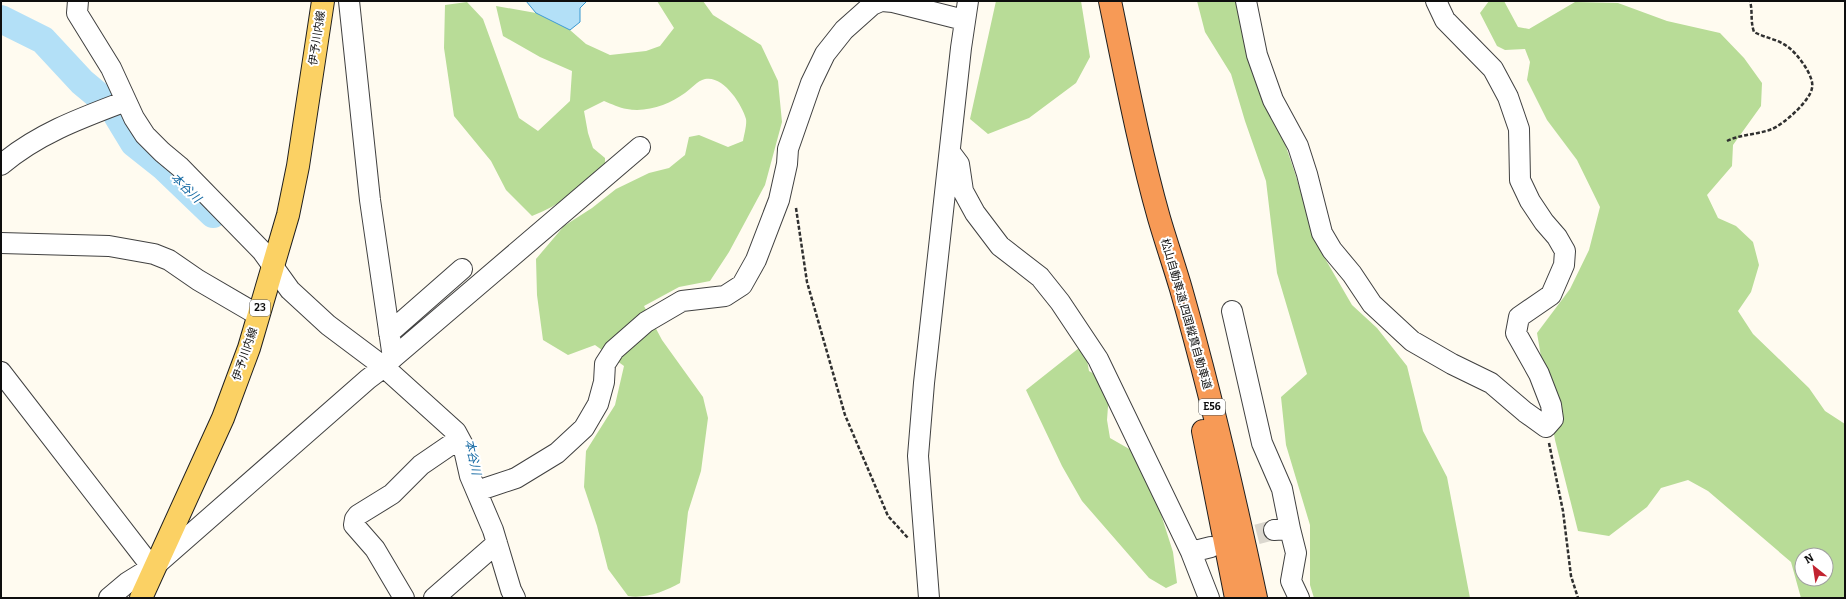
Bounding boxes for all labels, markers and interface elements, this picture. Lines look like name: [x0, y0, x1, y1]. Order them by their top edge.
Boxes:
street label: 伊予川内線: [306, 10, 328, 66]
water label: 本谷川: [168, 170, 205, 207]
street label: 松山自動車道;四国縦貫自動車道: [1158, 237, 1214, 391]
road number: 23: [250, 300, 270, 316]
street label: 伊予川内線: [230, 326, 260, 382]
road number: E56: [1199, 399, 1225, 415]
water label: 本谷川: [462, 438, 484, 478]
north arrow: [1794, 547, 1834, 587]
text: N: [1802, 551, 1817, 567]

